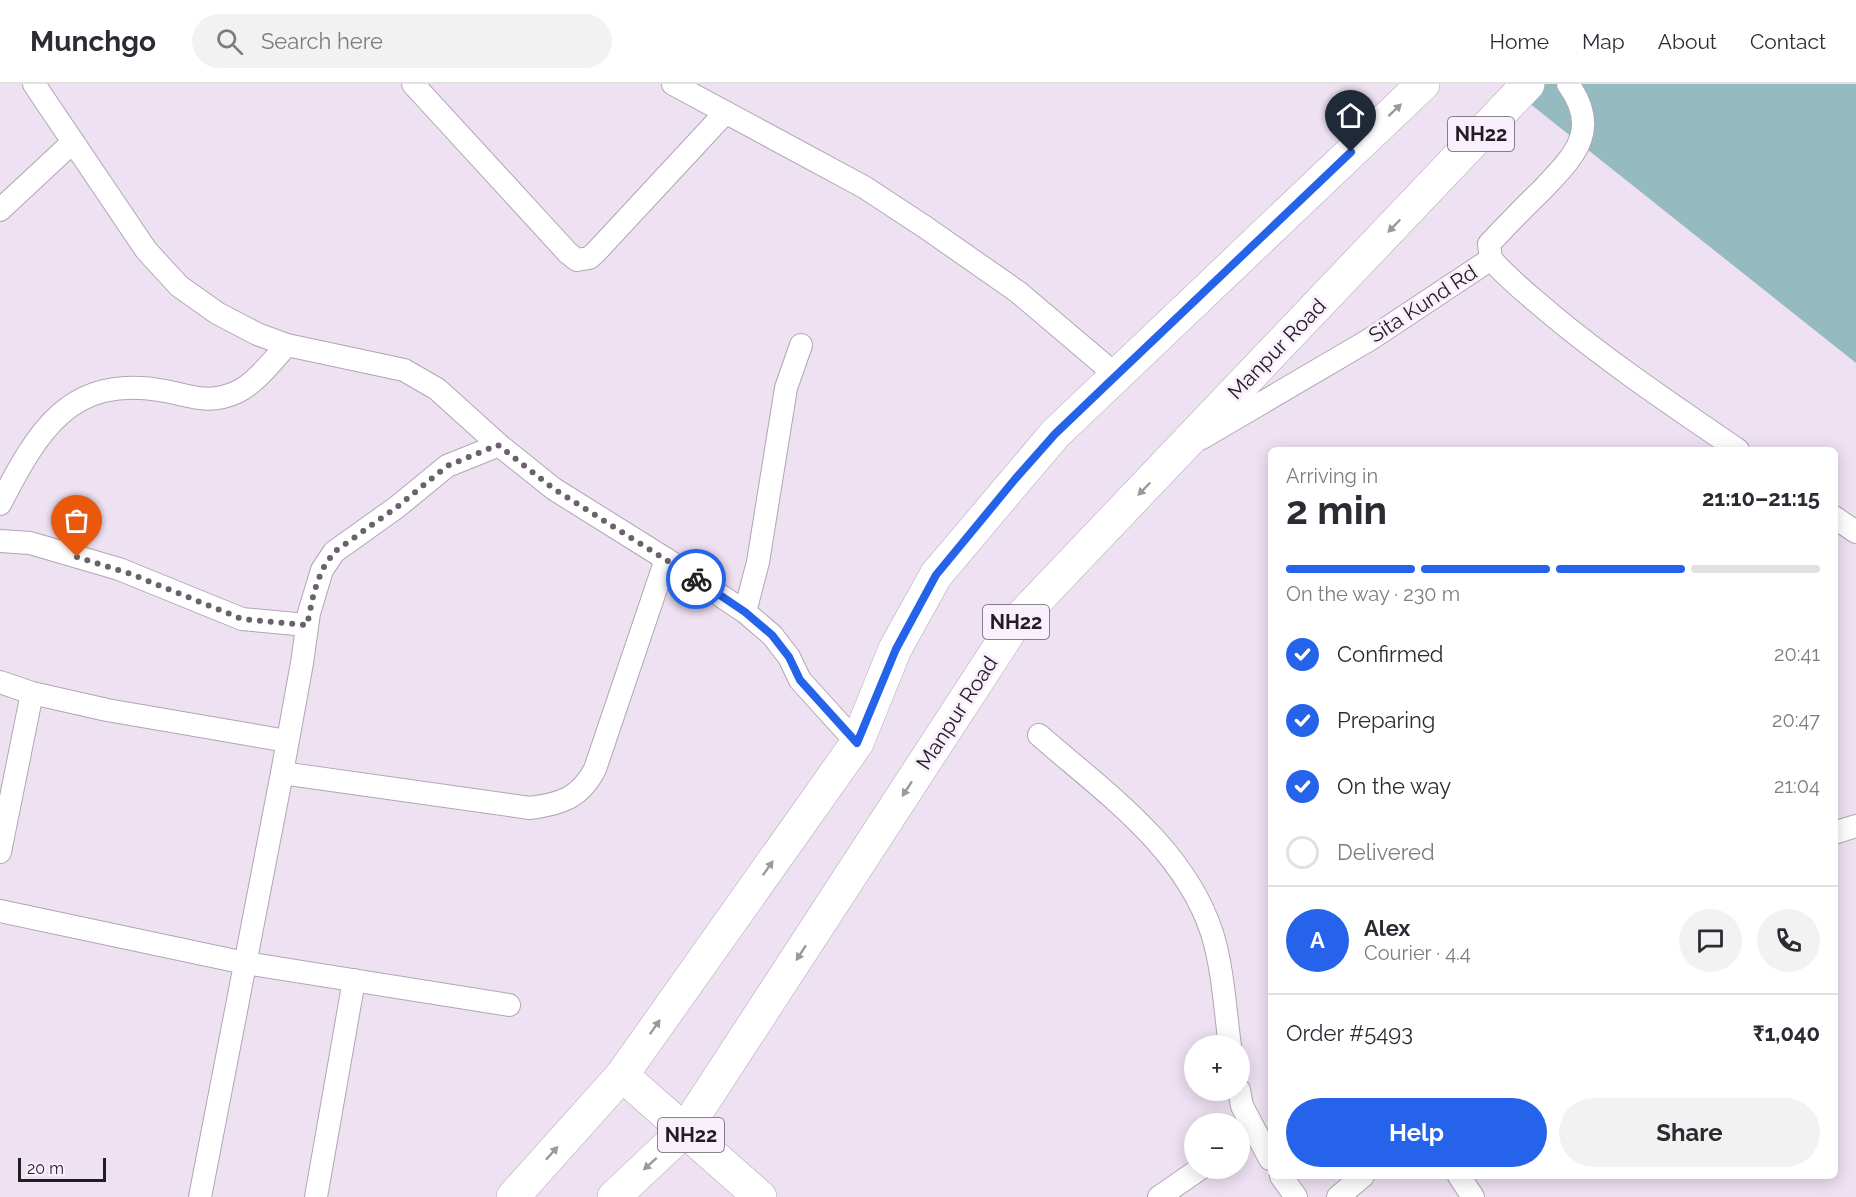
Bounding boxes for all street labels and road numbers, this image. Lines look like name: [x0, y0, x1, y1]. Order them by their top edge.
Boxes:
road number: NH22: [1448, 117, 1514, 151]
street label: Sita Kund Rd: [1364, 259, 1481, 348]
street label: Manpur Road: [1222, 293, 1331, 404]
road number: NH22: [983, 605, 1049, 639]
street label: Manpur Road: [911, 651, 1002, 774]
road number: NH22: [658, 1118, 724, 1152]

